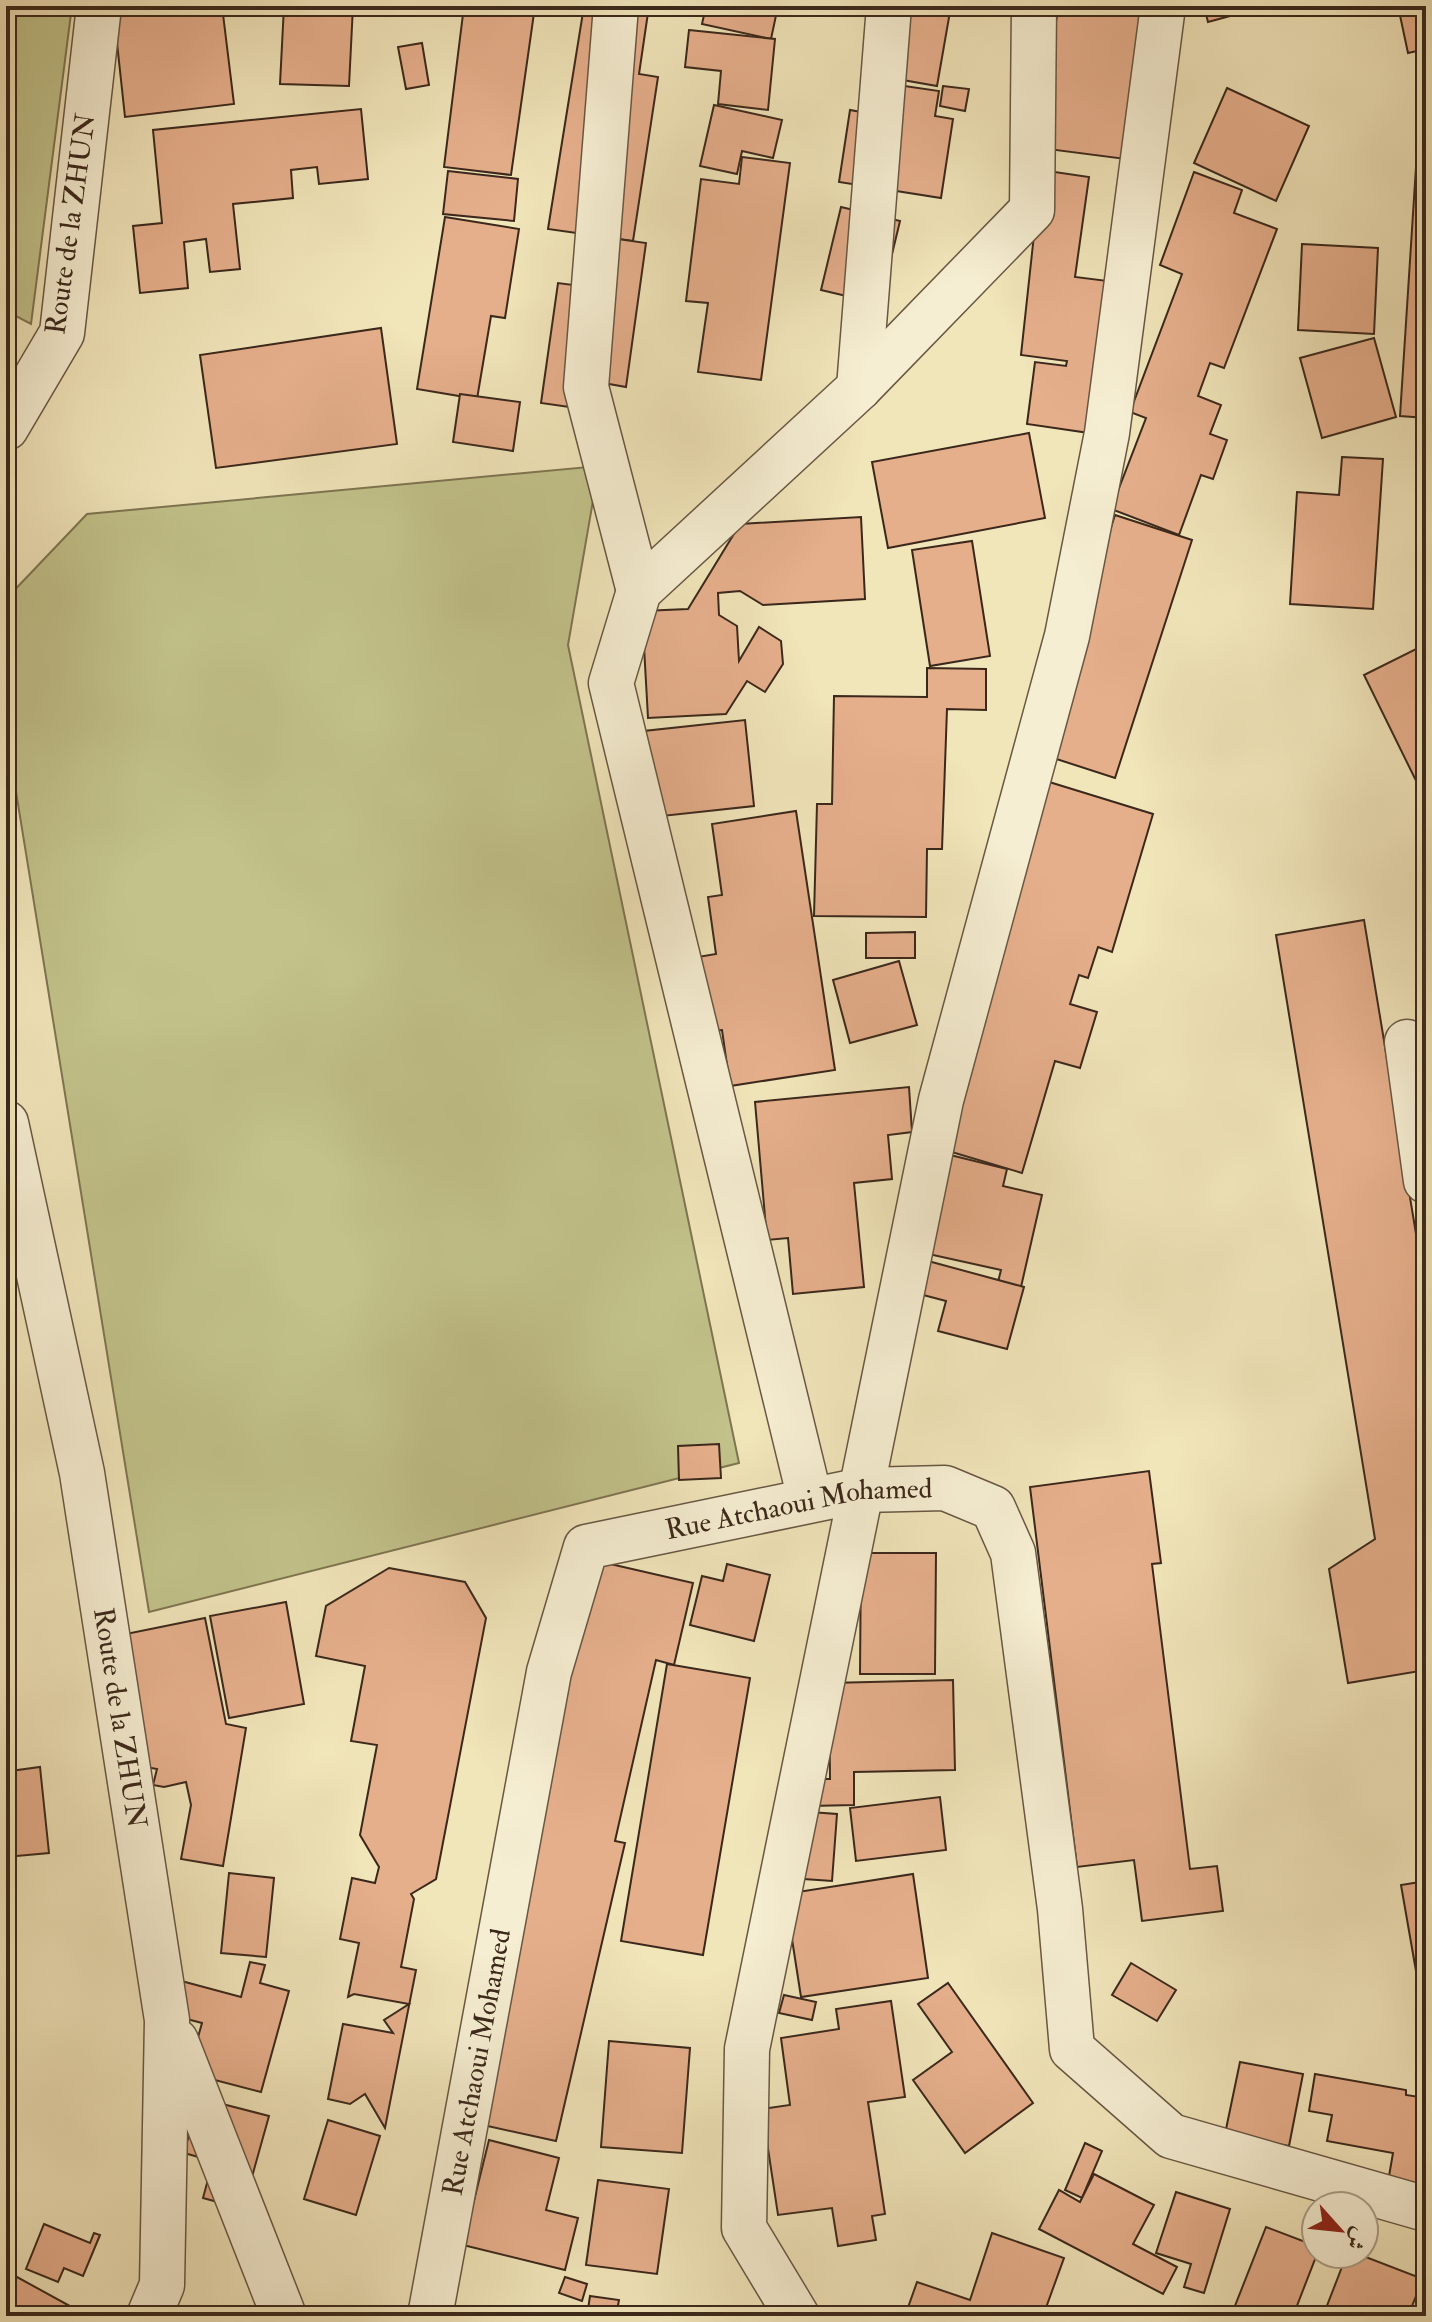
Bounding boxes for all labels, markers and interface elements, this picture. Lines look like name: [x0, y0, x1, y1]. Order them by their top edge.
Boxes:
street label: Route de la ZHUN: [38, 111, 104, 337]
street label: Rue Atchaoui Mohamed: [662, 1471, 933, 1548]
street label: Route de la ZHUN: [86, 1605, 154, 1831]
street label: Rue Atchaoui Mohamed: [435, 1926, 519, 2199]
north arrow: [1300, 2190, 1380, 2270]
text: ش: [1340, 2223, 1374, 2255]

